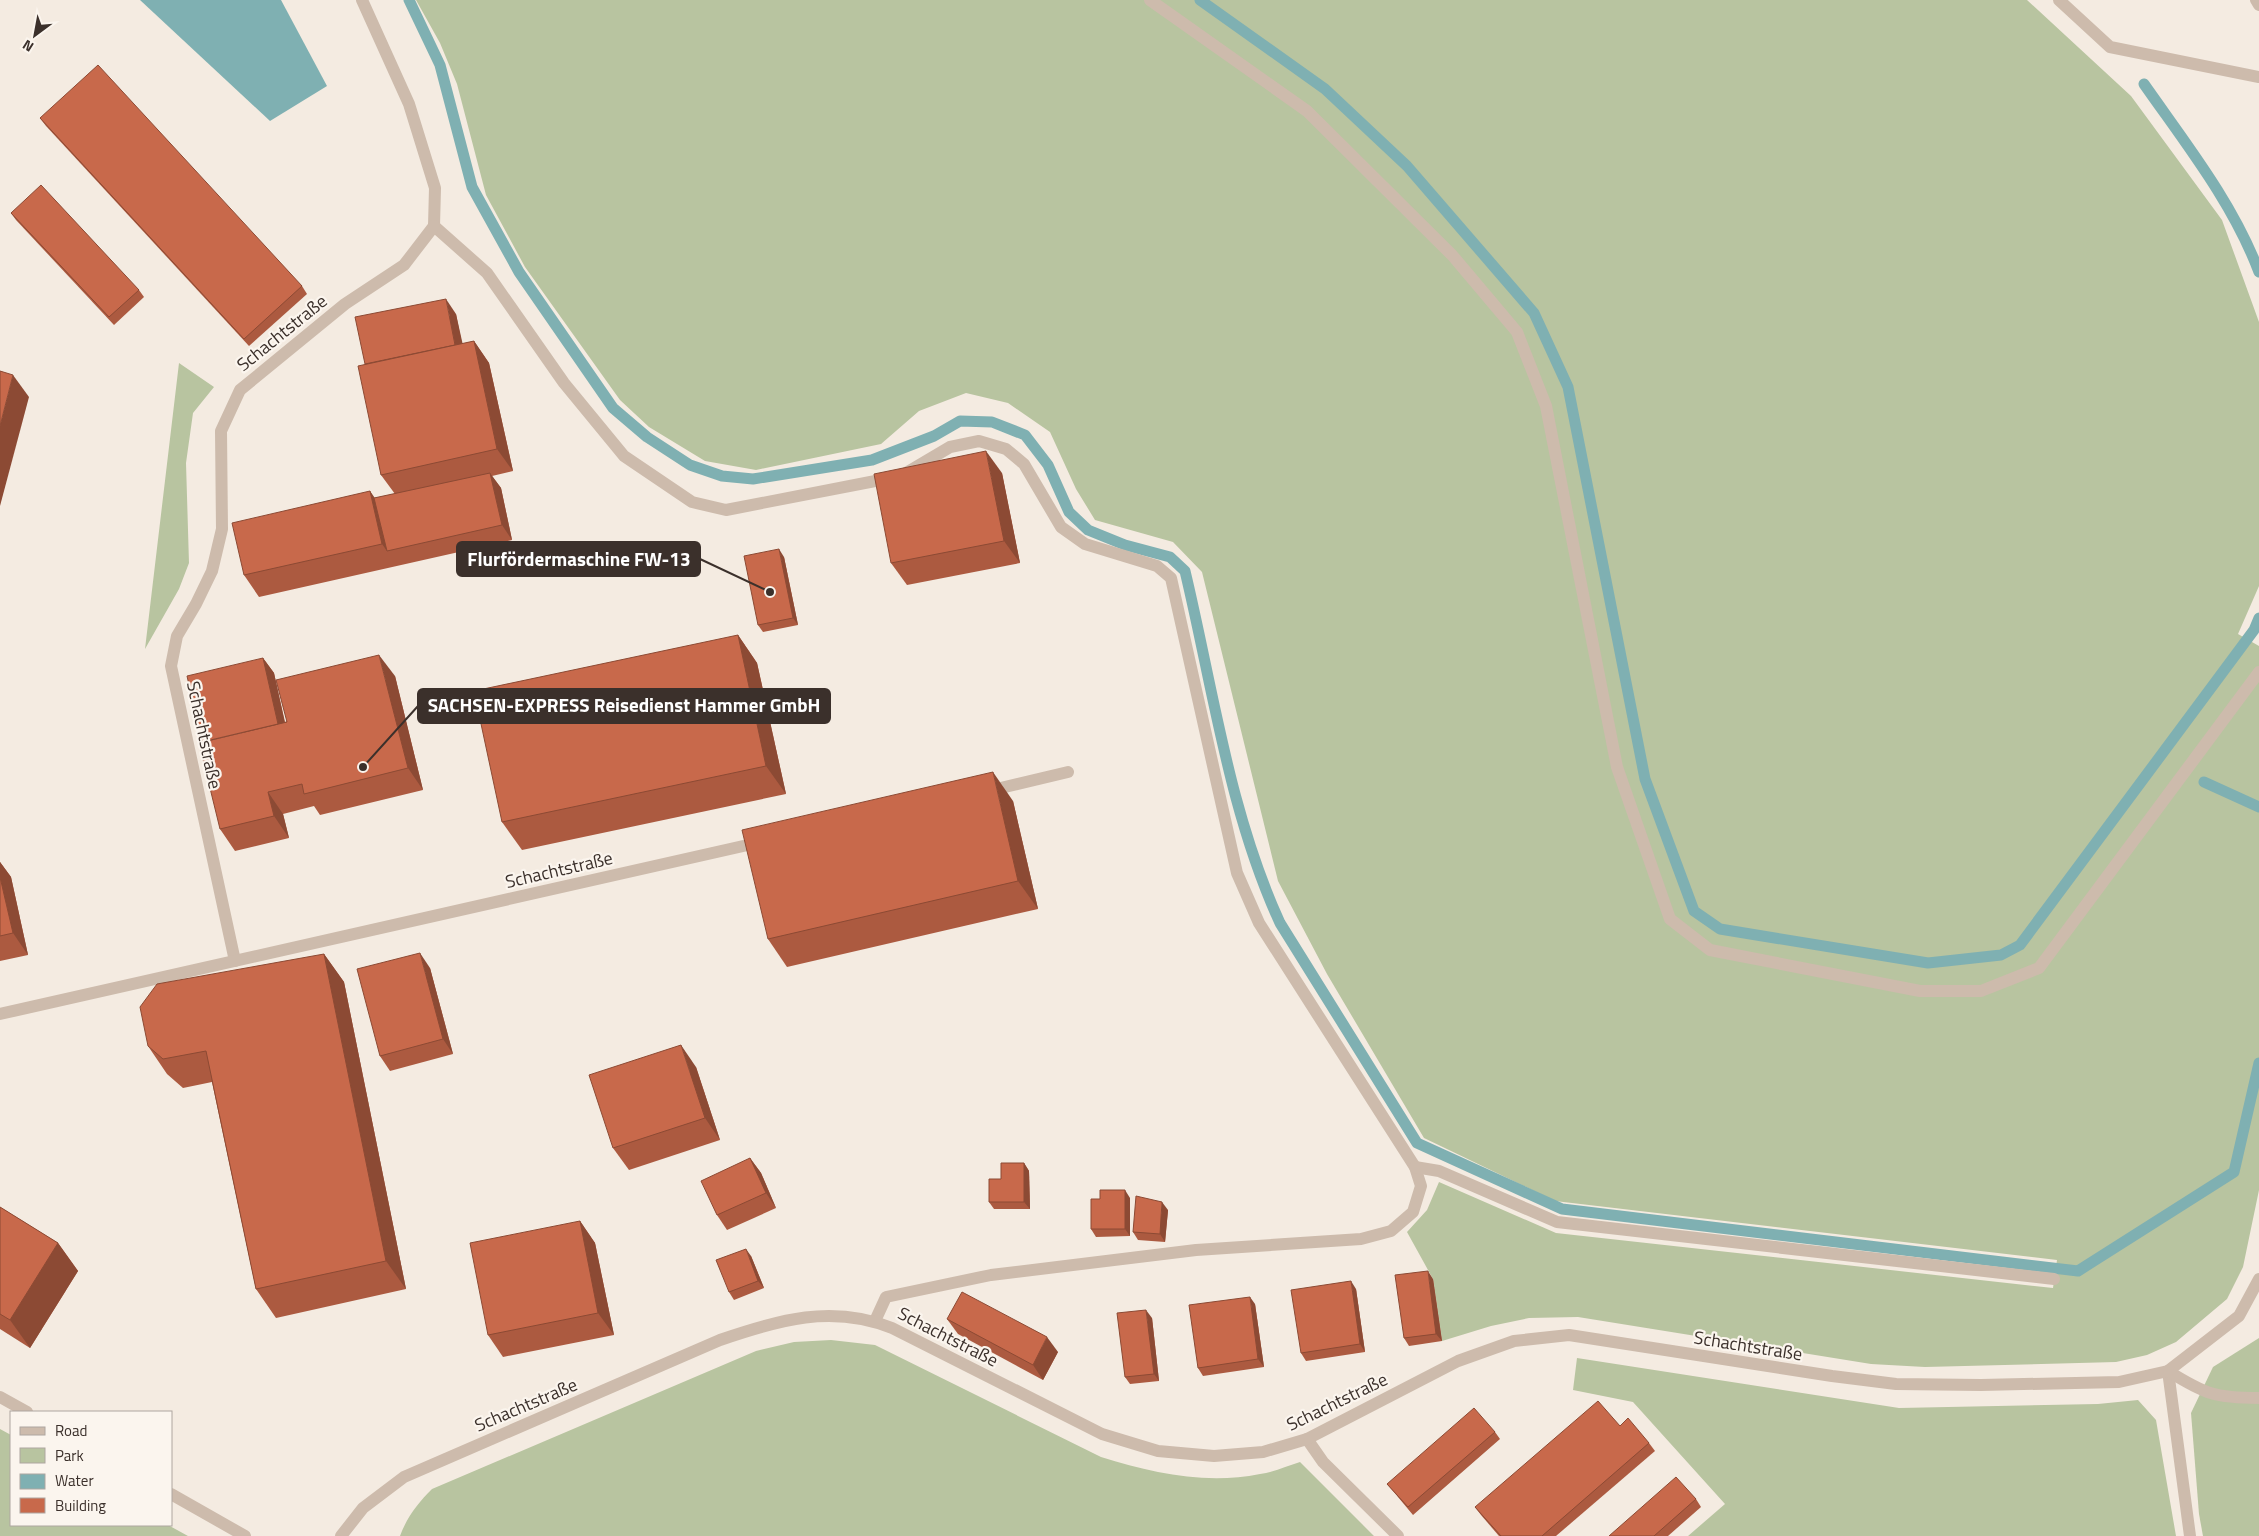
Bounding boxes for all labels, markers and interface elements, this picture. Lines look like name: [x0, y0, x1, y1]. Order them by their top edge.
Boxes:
north arrow: [10, 10, 60, 60]
text: N: [18, 35, 38, 58]
street label: Schachtstraße: [231, 288, 333, 378]
callout: Flurfördermaschine FW-13: [457, 542, 700, 576]
text: Flurfördermaschine FW-13: [467, 544, 691, 573]
street label: Schachtstraße: [180, 679, 229, 791]
callout: SACHSEN-EXPRESS Reisedienst Hammer GmbH: [418, 689, 830, 723]
text: SACHSEN-EXPRESS Reisedienst Hammer GmbH: [428, 690, 820, 719]
street label: Schachtstraße: [503, 844, 615, 895]
street label: Schachtstraße: [893, 1300, 1003, 1373]
street label: Schachtstraße: [1692, 1324, 1804, 1367]
street label: Schachtstraße: [1282, 1365, 1392, 1438]
street label: Schachtstraße: [470, 1371, 581, 1438]
legend: [10, 1411, 172, 1526]
text: Road: [55, 1419, 87, 1442]
text: Park: [55, 1444, 84, 1467]
text: Water: [55, 1469, 94, 1492]
text: Building: [55, 1494, 106, 1517]

